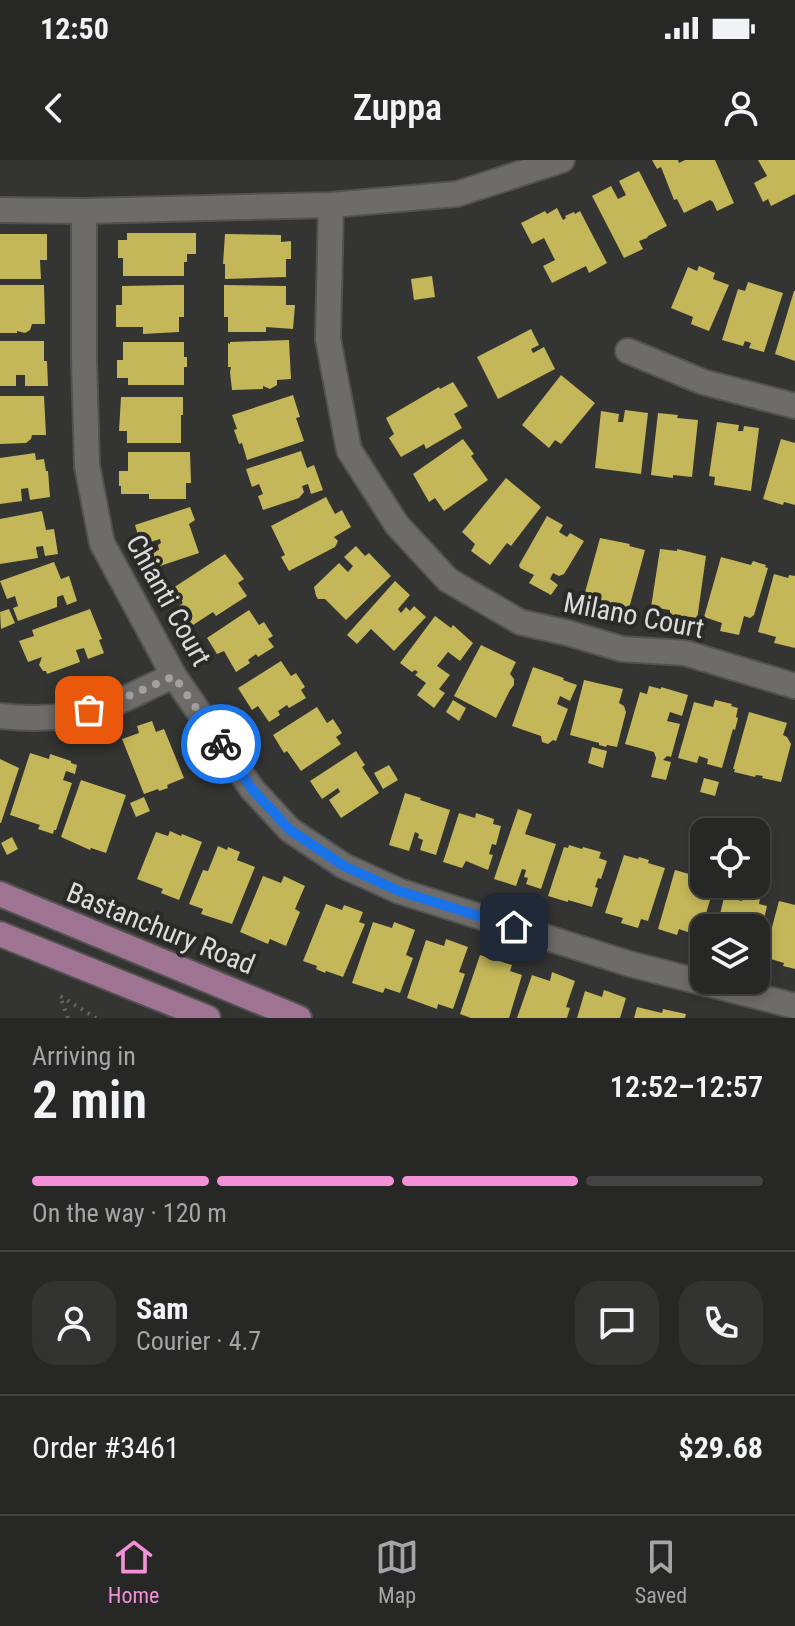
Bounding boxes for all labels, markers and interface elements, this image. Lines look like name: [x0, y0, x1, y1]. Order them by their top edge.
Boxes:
text: 12:50: [40, 11, 109, 46]
icon: back: [32, 86, 76, 130]
icon: person: [719, 86, 763, 130]
text: Zuppa: [353, 87, 442, 129]
street label: Chianti Court: [119, 529, 218, 672]
street label: Milano Court: [561, 586, 707, 645]
pin: [55, 676, 123, 744]
icon: bag: [67, 688, 111, 732]
courier: [181, 704, 261, 784]
icon: bike: [199, 722, 243, 766]
map controls: [690, 818, 770, 994]
button: locate: [690, 818, 770, 898]
street label: Bastanchury Road: [62, 876, 260, 981]
pin: [480, 893, 548, 961]
icon: home: [492, 905, 536, 949]
button: layers: [690, 914, 770, 994]
text: Arriving in: [32, 1041, 136, 1071]
text: 12:52–12:57: [610, 1069, 763, 1104]
text: 2 min: [32, 1070, 147, 1131]
text: On the way · 120 m: [32, 1198, 227, 1228]
button: person: [32, 1281, 116, 1365]
button: chat: [575, 1281, 659, 1365]
button: phone: [679, 1281, 763, 1365]
text: Sam: [136, 1291, 189, 1326]
text: Courier · 4.7: [136, 1326, 261, 1356]
text: Order #3461: [32, 1430, 180, 1465]
text: $29.68: [678, 1430, 763, 1465]
tab: Home: [108, 1535, 159, 1608]
tab: Map: [375, 1535, 419, 1608]
tab: Saved: [635, 1535, 687, 1608]

